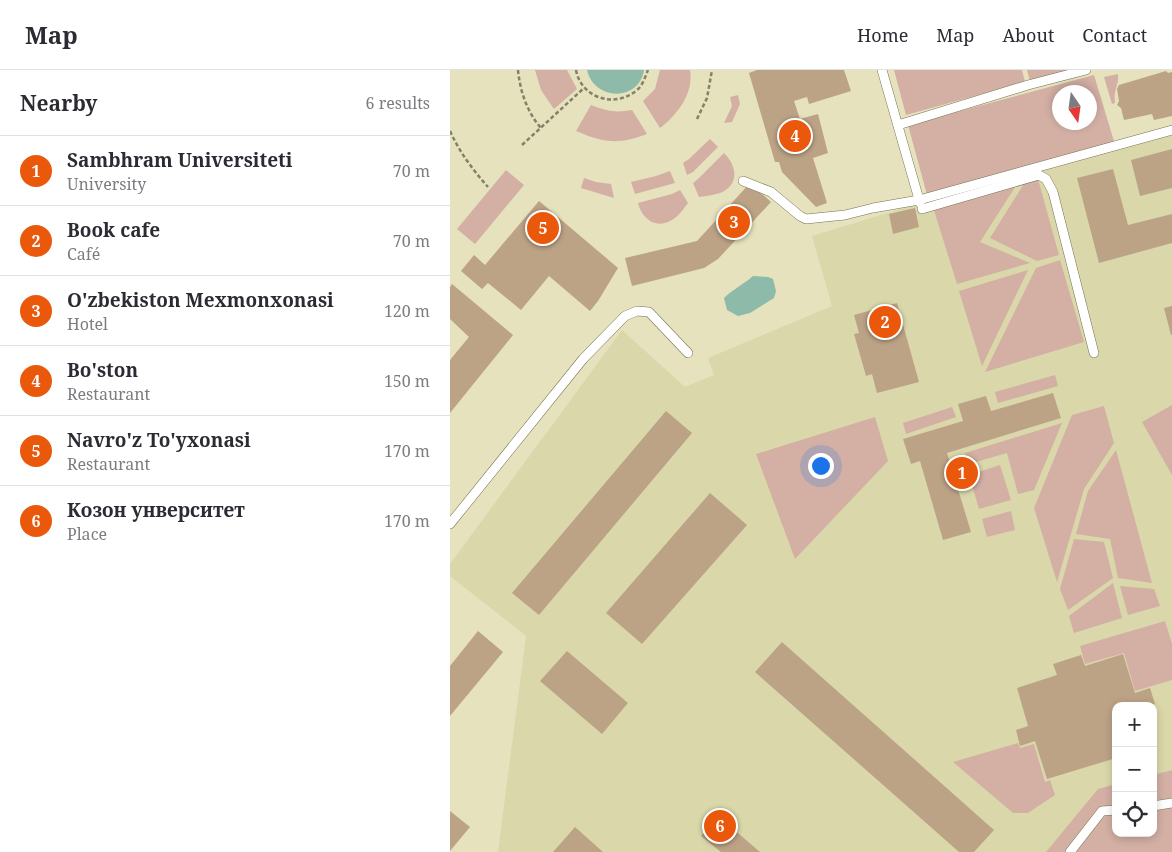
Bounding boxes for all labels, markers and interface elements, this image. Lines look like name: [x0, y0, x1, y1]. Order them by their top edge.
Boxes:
text: Map: [25, 18, 78, 51]
text: Home: [857, 23, 908, 47]
text: Map: [936, 23, 974, 47]
text: About: [1002, 23, 1054, 47]
text: Contact: [1082, 23, 1147, 47]
north arrow: [1052, 85, 1097, 130]
text: Nearby: [20, 89, 98, 117]
text: 6 results: [366, 92, 430, 114]
pin: 4: [779, 117, 811, 155]
text: Sambhram Universiteti: [67, 147, 292, 173]
text: 1: [31, 160, 41, 182]
text: 70 m: [393, 160, 430, 182]
text: University: [67, 173, 146, 195]
pin: 3: [718, 203, 750, 241]
pin: 5: [527, 209, 559, 247]
text: Book cafe: [67, 217, 160, 243]
text: 2: [31, 230, 41, 252]
text: 70 m: [393, 230, 430, 252]
text: Café: [67, 243, 100, 265]
text: O'zbekiston Mexmonxonasi: [67, 287, 334, 313]
text: 3: [31, 300, 41, 322]
text: 120 m: [384, 300, 430, 322]
pin: 2: [869, 303, 901, 341]
text: Hotel: [67, 313, 108, 335]
text: Bo'ston: [67, 357, 138, 383]
text: 4: [31, 370, 41, 392]
text: 150 m: [384, 370, 430, 392]
text: Restaurant: [67, 383, 150, 405]
text: Navro'z To'yxonasi: [67, 427, 251, 453]
text: 5: [31, 440, 41, 462]
text: 170 m: [384, 440, 430, 462]
text: Restaurant: [67, 453, 150, 475]
your location: [808, 453, 834, 479]
pin: 1: [946, 454, 978, 492]
text: Козон унверситет: [67, 497, 245, 523]
text: 6: [31, 510, 41, 532]
text: 170 m: [384, 510, 430, 532]
text: Place: [67, 523, 107, 545]
map controls: [1112, 702, 1157, 837]
button: +: [1112, 702, 1157, 747]
button: −: [1112, 747, 1157, 792]
button: locate: [1112, 792, 1157, 837]
pin: 6: [704, 807, 736, 845]

